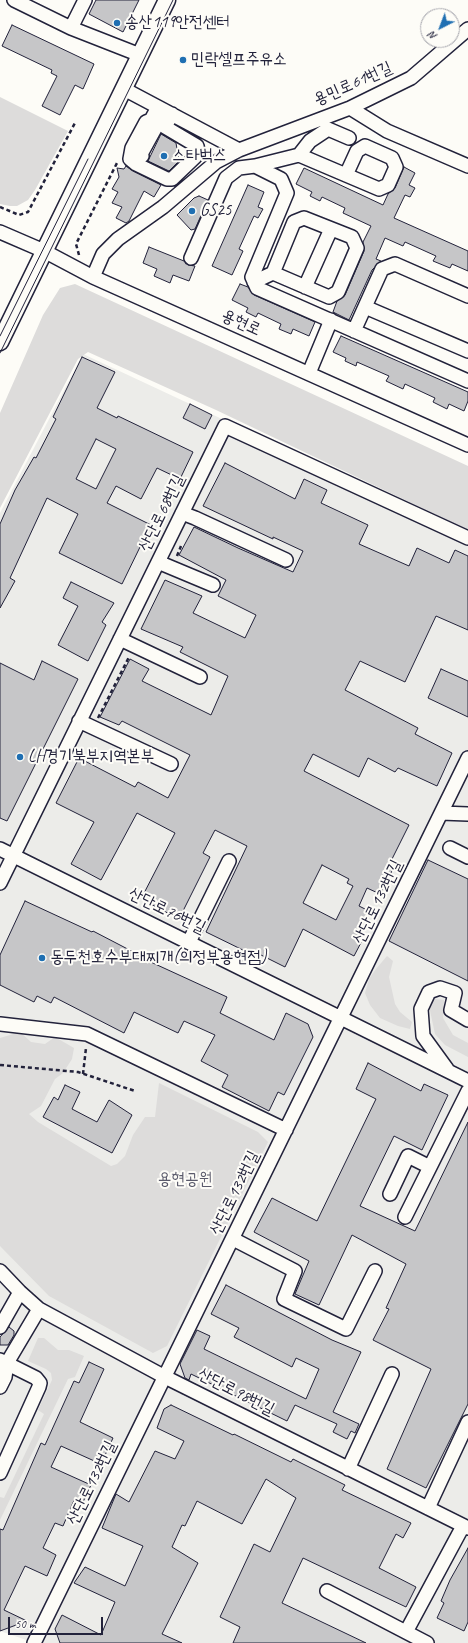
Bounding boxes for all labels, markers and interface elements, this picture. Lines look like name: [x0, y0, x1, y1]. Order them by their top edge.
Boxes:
north arrow: [420, 8, 460, 48]
place label: 송산119안전센터: [125, 13, 230, 33]
marker: 송산119안전센터: [112, 18, 122, 28]
text: N: [425, 29, 440, 44]
place label: 민락셀프주유소: [191, 50, 287, 70]
marker: 민락셀프주유소: [178, 55, 188, 65]
street label: 용민로61번길: [311, 58, 395, 110]
place label: 스타벅스: [172, 146, 227, 166]
marker: 스타벅스: [159, 151, 169, 161]
place label: GS25: [200, 201, 232, 221]
marker: GS25: [187, 206, 197, 216]
street label: 용현로: [218, 305, 264, 341]
street label: 산단로68번길: [134, 471, 190, 555]
place label: LH경기북부지역본부: [28, 747, 154, 767]
marker: LH경기북부지역본부: [15, 752, 25, 762]
street label: 산단로132번길: [349, 856, 407, 948]
street label: 산단로76번길: [125, 883, 209, 939]
place label: 동두천호수부대찌개(의정부용현점): [50, 948, 266, 968]
marker: 동두천호수부대찌개(의정부용현점): [37, 953, 47, 963]
street label: 산단로132번길: [206, 1147, 264, 1239]
park label: 용현공원: [158, 1170, 212, 1190]
street label: 산단로98번길: [194, 1364, 278, 1420]
street label: 산단로132번길: [63, 1437, 121, 1529]
scale bar: [10, 1609, 105, 1635]
text: 50 m: [15, 1616, 35, 1632]

